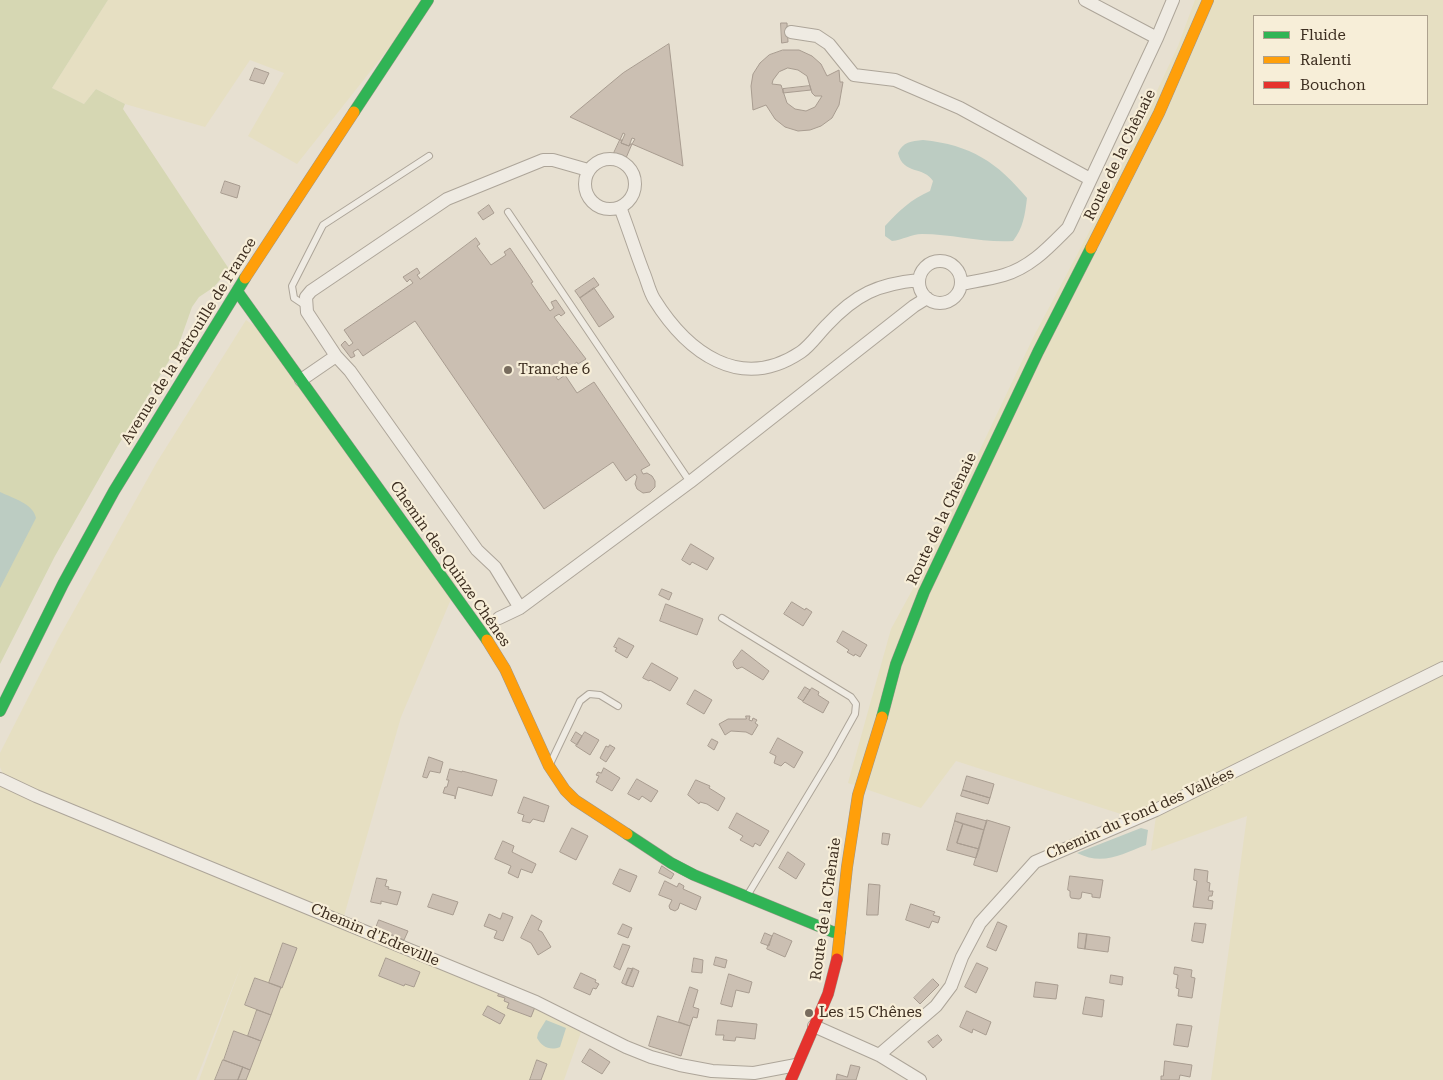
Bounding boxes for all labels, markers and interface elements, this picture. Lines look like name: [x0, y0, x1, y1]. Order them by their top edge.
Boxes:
legend: [1253, 15, 1428, 105]
text: Fluide: [1300, 26, 1346, 44]
text: Ralenti: [1300, 51, 1351, 69]
text: Bouchon: [1300, 76, 1366, 94]
street label: Route de la Chênaie: [1080, 86, 1160, 224]
street label: Avenue de la Patrouille de France: [118, 234, 260, 448]
place label: Tranche 6: [518, 361, 590, 379]
marker: Tranche 6: [502, 364, 514, 376]
street label: Route de la Chênaie: [903, 450, 981, 588]
street label: Chemin des Quinze Chênes: [386, 478, 514, 650]
street label: Chemin du Fond des Vallées: [1043, 764, 1237, 864]
street label: Route de la Chênaie: [807, 836, 845, 982]
street label: Chemin d'Edreville: [308, 900, 442, 970]
place label: Les 15 Chênes: [819, 1004, 922, 1022]
marker: Les 15 Chênes: [803, 1007, 815, 1019]

